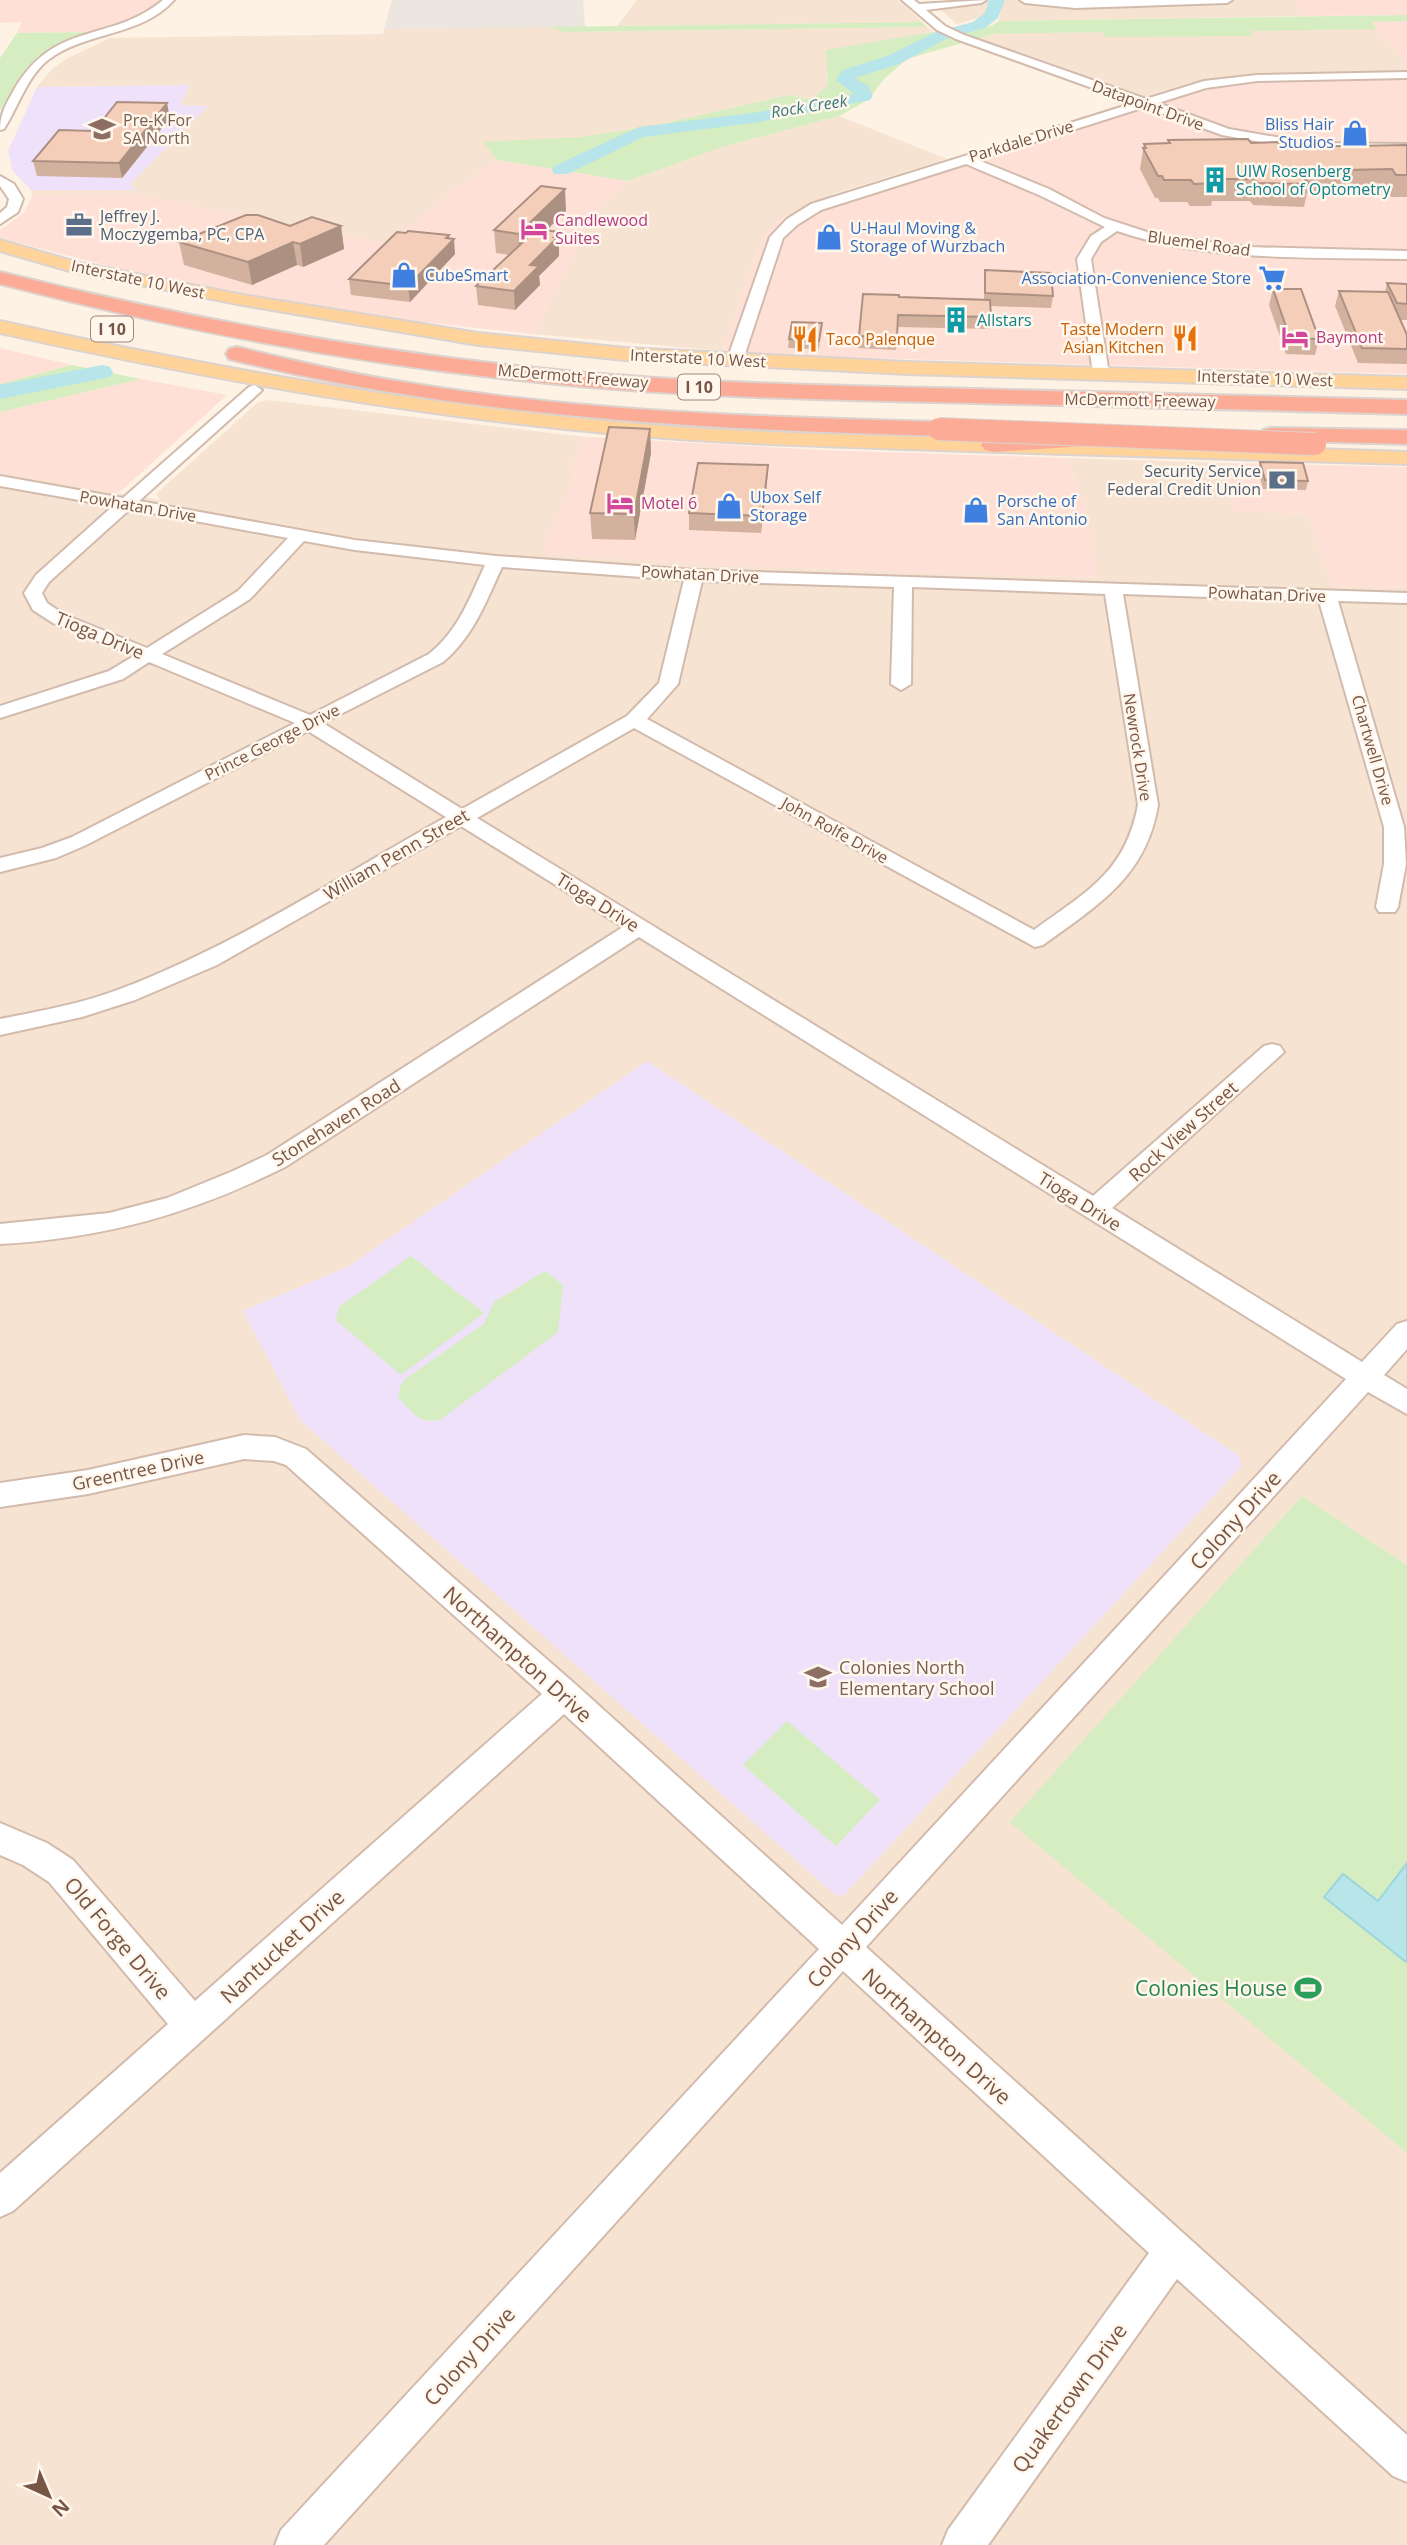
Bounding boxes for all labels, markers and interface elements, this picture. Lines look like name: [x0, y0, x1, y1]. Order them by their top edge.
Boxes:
street label: Datapoint Drive: [1089, 75, 1207, 135]
water label: Rock Creek: [769, 89, 850, 123]
place label: Pre-K For SA North: [123, 109, 192, 149]
place label: Bliss Hair Studios: [1265, 113, 1334, 153]
school or university icon: Pre-K For SA North: [87, 114, 117, 144]
street label: Parkdale Drive: [966, 115, 1076, 167]
shop icon: Bliss Hair Studios: [1340, 118, 1370, 148]
place label: UIW Rosenberg School of Optometry: [1236, 160, 1391, 200]
building icon: UIW Rosenberg School of Optometry: [1200, 165, 1230, 195]
place label: Jeffrey J. Moczygemba, PC, CPA: [98, 205, 265, 245]
place label: Candlewood Suites: [555, 209, 648, 249]
office icon: Jeffrey J. Moczygemba, PC, CPA: [64, 210, 94, 240]
hotel icon: Candlewood Suites: [519, 214, 549, 244]
place label: U-Haul Moving & Storage of Wurzbach: [850, 217, 1005, 257]
shop icon: U-Haul Moving & Storage of Wurzbach: [814, 222, 844, 252]
street label: Bluemel Road: [1146, 225, 1252, 261]
street label: Interstate 10 West: [69, 254, 207, 304]
shop icon: CubeSmart: [389, 260, 419, 290]
supermarket icon: Association-Convenience Store: [1257, 263, 1287, 293]
place label: CubeSmart: [425, 264, 509, 286]
place label: Association-Convenience Store: [1022, 267, 1251, 289]
building icon: Allstars: [941, 305, 971, 335]
place label: Allstars: [977, 309, 1032, 331]
road number: I 10: [91, 316, 133, 342]
place label: Taste Modern Asian Kitchen: [1061, 318, 1164, 358]
hotel icon: Baymont: [1280, 322, 1310, 352]
restaurant icon: Taste Modern Asian Kitchen: [1170, 323, 1200, 353]
restaurant icon: Taco Palenque: [790, 324, 820, 354]
place label: Baymont: [1316, 326, 1383, 348]
place label: Taco Palenque: [826, 328, 935, 350]
street label: Interstate 10 West: [629, 343, 767, 373]
street label: McDermott Freeway: [497, 358, 650, 394]
street label: Interstate 10 West: [1197, 365, 1334, 391]
road number: I 10: [678, 374, 720, 400]
street label: McDermott Freeway: [1064, 388, 1217, 412]
place label: Security Service Federal Credit Union: [1107, 460, 1261, 500]
bank icon: Security Service Federal Credit Union: [1267, 465, 1297, 495]
street label: Powhatan Drive: [78, 485, 198, 527]
place label: Ubox Self Storage: [750, 486, 822, 526]
hotel icon: Motel 6: [605, 488, 635, 518]
place label: Porsche of San Antonio: [997, 490, 1087, 530]
shop icon: Ubox Self Storage: [714, 491, 744, 521]
place label: Motel 6: [641, 492, 697, 514]
shop icon: Porsche of San Antonio: [961, 495, 991, 525]
street label: Powhatan Drive: [640, 560, 760, 588]
street label: Powhatan Drive: [1208, 581, 1326, 607]
street label: Tioga Drive: [52, 606, 148, 664]
street label: Newrock Drive: [1119, 691, 1157, 803]
street label: Chartwell Drive: [1347, 692, 1399, 808]
street label: Prince George Drive: [201, 698, 343, 786]
street label: John Rolfe Drive: [776, 791, 892, 868]
street label: William Penn Street: [319, 803, 473, 905]
street label: Tioga Drive: [552, 867, 644, 937]
street label: Stonehaven Road: [267, 1073, 405, 1171]
street label: Rock View Street: [1123, 1076, 1243, 1186]
street label: Tioga Drive: [1034, 1166, 1126, 1236]
street label: Greentree Drive: [70, 1444, 206, 1496]
street label: Colony Drive: [1183, 1465, 1287, 1575]
street label: Northampton Drive: [438, 1580, 598, 1728]
place label: Colonies North Elementary School: [839, 1655, 995, 1700]
school or university icon: Colonies North Elementary School: [803, 1662, 833, 1692]
street label: Old Forge Drive: [58, 1871, 178, 2005]
street label: Nantucket Drive: [214, 1883, 350, 2009]
street label: Colony Drive: [800, 1883, 904, 1993]
street label: Northampton Drive: [857, 1962, 1017, 2110]
sports icon: Colonies House: [1293, 1973, 1323, 2003]
place label: Colonies House: [1135, 1974, 1287, 2002]
street label: Colony Drive: [417, 2301, 521, 2411]
street label: Quakertown Drive: [1005, 2318, 1133, 2478]
north arrow: [14, 2461, 84, 2531]
text: N: [46, 2494, 75, 2523]

